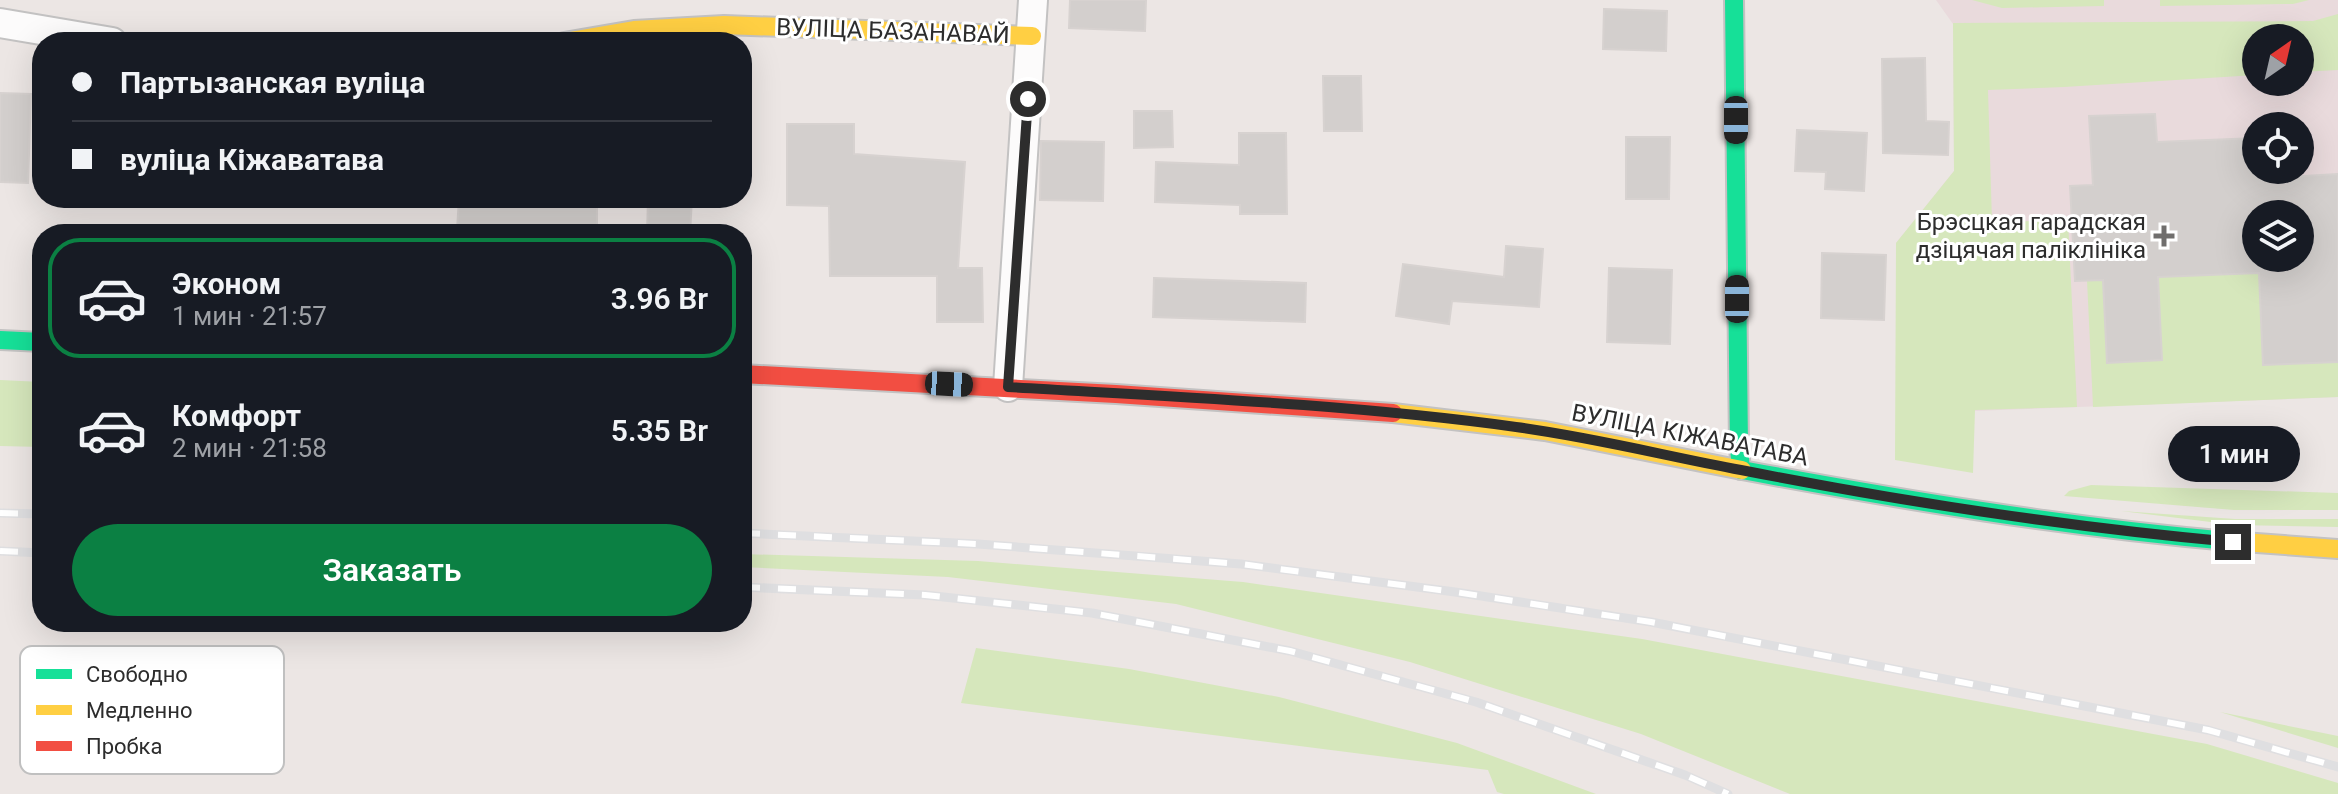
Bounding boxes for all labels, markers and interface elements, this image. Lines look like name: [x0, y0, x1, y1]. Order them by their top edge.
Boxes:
street label: ВУЛІЦА БАЗАНАВАЙ: [776, 13, 1010, 49]
north arrow: [2242, 24, 2314, 96]
map controls: [2242, 24, 2314, 272]
text: Партызанская вуліца: [120, 65, 425, 100]
route start: [1010, 81, 1046, 117]
car: [1724, 96, 1748, 144]
button: locate: [2242, 112, 2314, 184]
text: вуліца Кіжаватава: [120, 142, 384, 177]
button: layers: [2242, 200, 2314, 272]
place label: Брэсцкая гарадская дзіцячая паліклініка: [1916, 208, 2146, 264]
marker: Брэсцкая гарадская дзіцячая паліклініка: [2153, 225, 2175, 247]
icon: car: [76, 262, 148, 334]
text: Эконом: [172, 266, 281, 301]
car: [1725, 275, 1749, 323]
text: 3.96 Br: [611, 281, 708, 316]
text: 1 мин · 21:57: [172, 301, 327, 331]
car: [924, 371, 974, 397]
icon: car: [76, 394, 148, 466]
text: Комфорт: [172, 398, 301, 433]
street label: ВУЛІЦА КІЖАВАТАВА: [1569, 398, 1811, 472]
text: 5.35 Br: [611, 413, 708, 448]
callout: 1 мин: [2167, 426, 2299, 482]
text: 2 мин · 21:58: [172, 433, 327, 463]
text: 1 мин: [2199, 439, 2269, 469]
button: Заказать: [72, 524, 712, 616]
route end: [2215, 524, 2251, 560]
legend: [20, 646, 284, 774]
text: Свободно: [86, 662, 188, 687]
text: Медленно: [86, 698, 192, 723]
text: Пробка: [86, 734, 162, 759]

